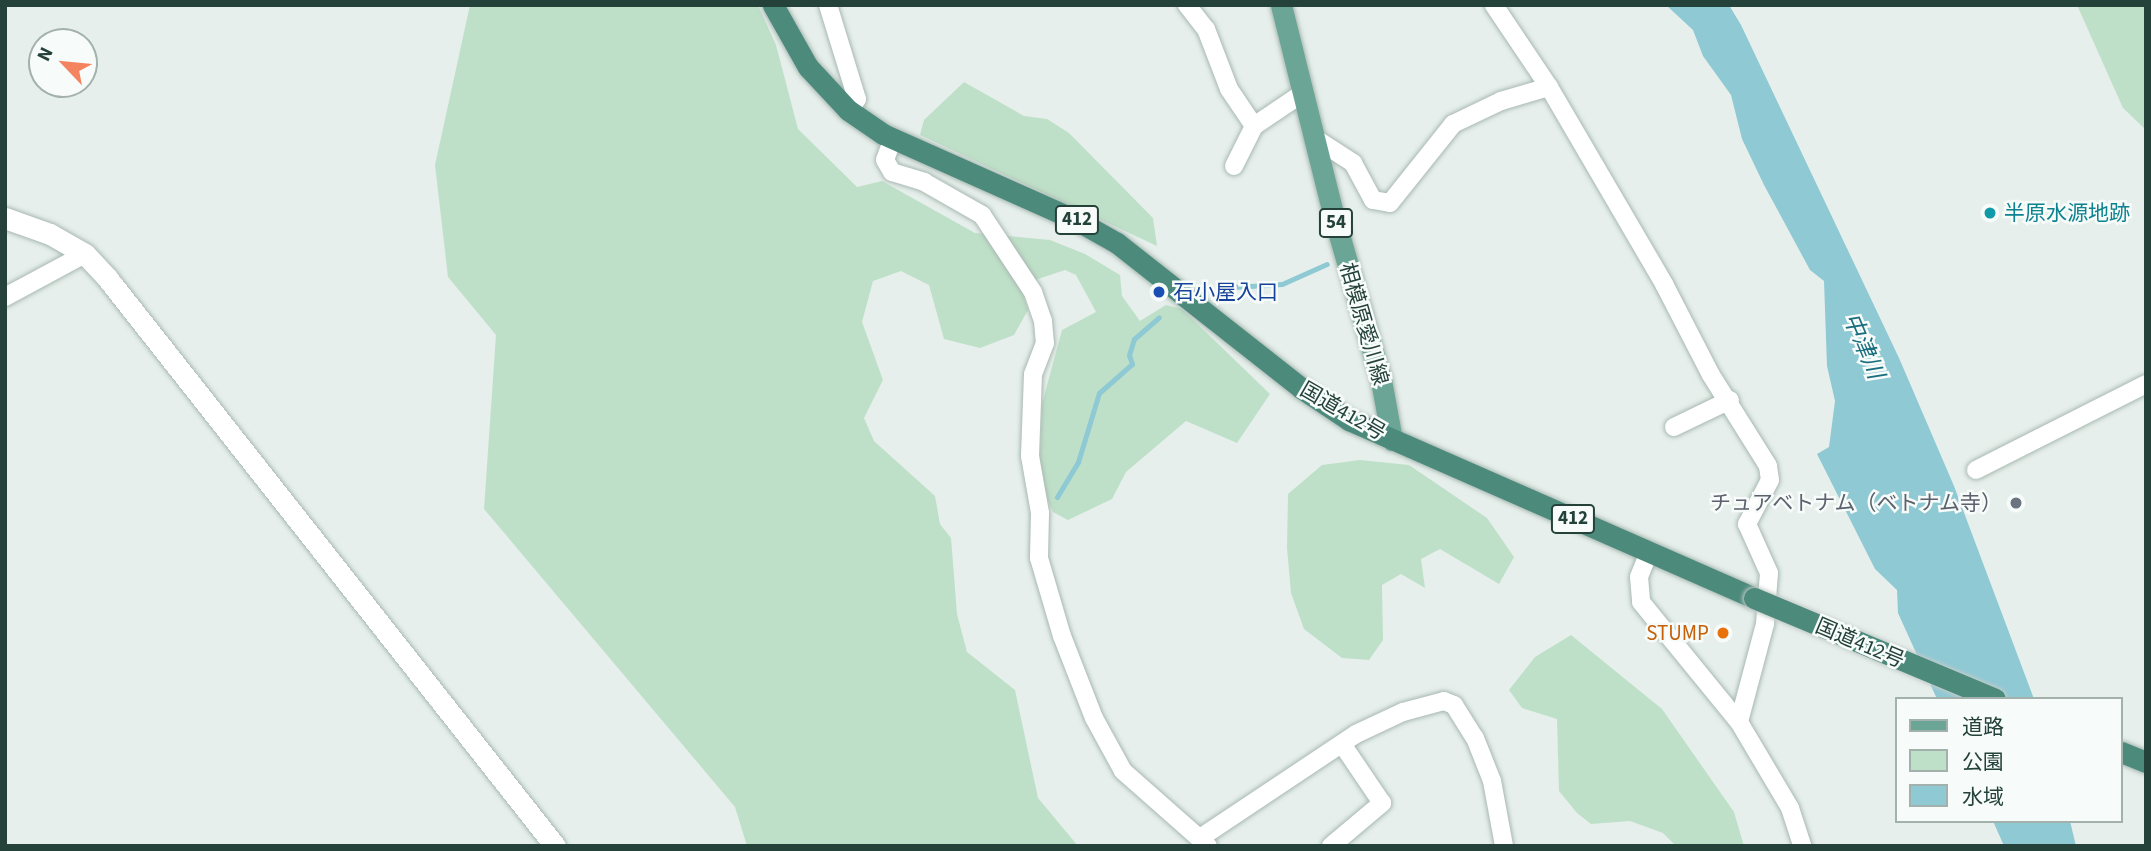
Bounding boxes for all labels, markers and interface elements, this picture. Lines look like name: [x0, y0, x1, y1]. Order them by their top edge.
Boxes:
north arrow: [28, 28, 98, 98]
text: N: [31, 43, 60, 66]
place label: 半原水源地跡: [2004, 200, 2130, 226]
road number: 412: [1054, 204, 1100, 235]
marker: 半原水源地跡: [1982, 205, 1998, 221]
road number: 54: [1318, 208, 1354, 238]
street label: 相模原愛川線: [1335, 260, 1393, 388]
place label: 石小屋入口: [1173, 279, 1278, 305]
marker: 石小屋入口: [1151, 284, 1167, 300]
water label: 中津川: [1837, 309, 1889, 383]
street label: 国道412号: [1296, 377, 1390, 445]
place label: チュアベトナム（ベトナム寺）: [1708, 490, 2002, 516]
marker: チュアベトナム（ベトナム寺）: [2008, 495, 2024, 511]
road number: 412: [1550, 504, 1596, 534]
street label: 国道412号: [1812, 613, 1908, 673]
place label: STUMP: [1646, 620, 1709, 646]
marker: STUMP: [1715, 625, 1731, 641]
legend: [1896, 697, 2123, 823]
text: 道路: [1962, 712, 2004, 742]
text: 公園: [1962, 747, 2004, 777]
text: 水域: [1962, 782, 2004, 812]

